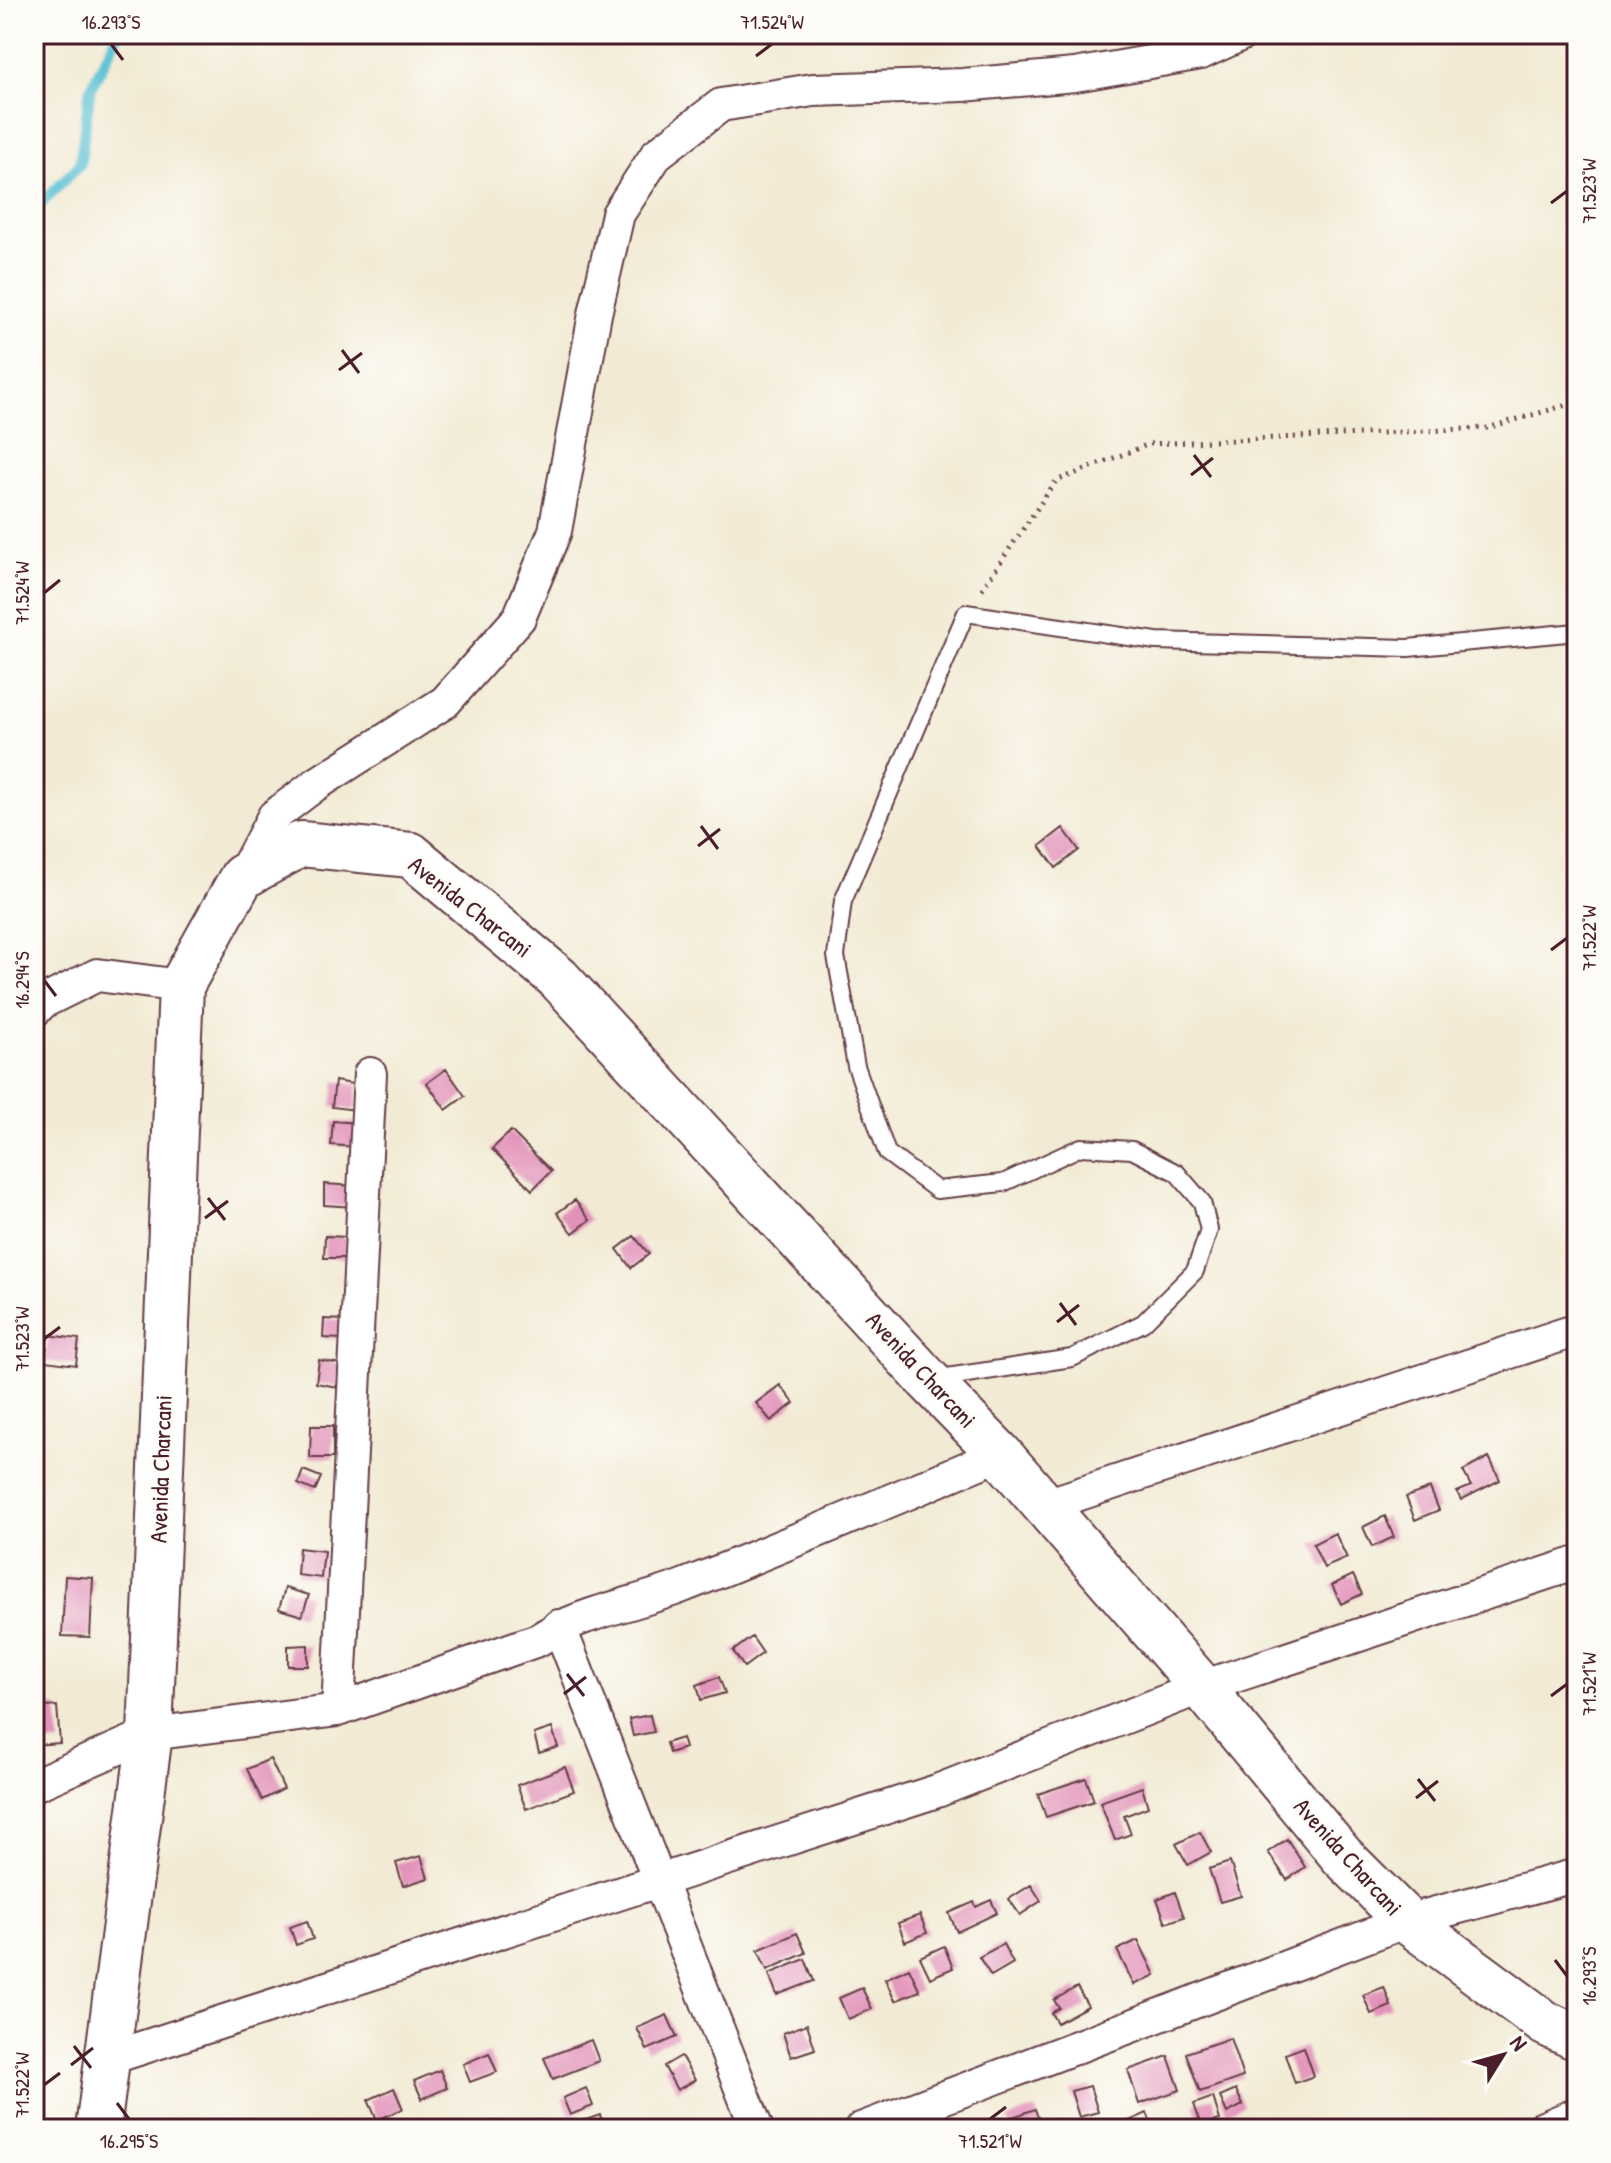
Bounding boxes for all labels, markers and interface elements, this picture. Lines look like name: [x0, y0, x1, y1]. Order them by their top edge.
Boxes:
text: 16.293°S: [82, 8, 141, 35]
text: 71.524°W: [740, 8, 805, 35]
text: 71.523°W: [1575, 158, 1602, 224]
text: 71.524°W: [8, 560, 35, 625]
street label: Avenida Charcani: [402, 848, 539, 964]
text: 71.522°W: [1575, 905, 1602, 971]
text: 16.294°S: [8, 951, 35, 1009]
street label: Avenida Charcani: [859, 1304, 984, 1434]
text: 71.523°W: [8, 1306, 35, 1372]
street label: Avenida Charcani: [141, 1394, 179, 1544]
text: 71.521°W: [1575, 1652, 1602, 1716]
street label: Avenida Charcani: [1287, 1791, 1410, 1922]
text: 16.293°S: [1575, 1947, 1602, 2006]
north arrow: [1463, 2015, 1543, 2095]
text: N: [1503, 2029, 1535, 2057]
text: 71.522°W: [8, 2052, 35, 2118]
text: 16.295°S: [100, 2127, 158, 2154]
text: 71.521°W: [958, 2127, 1022, 2154]

